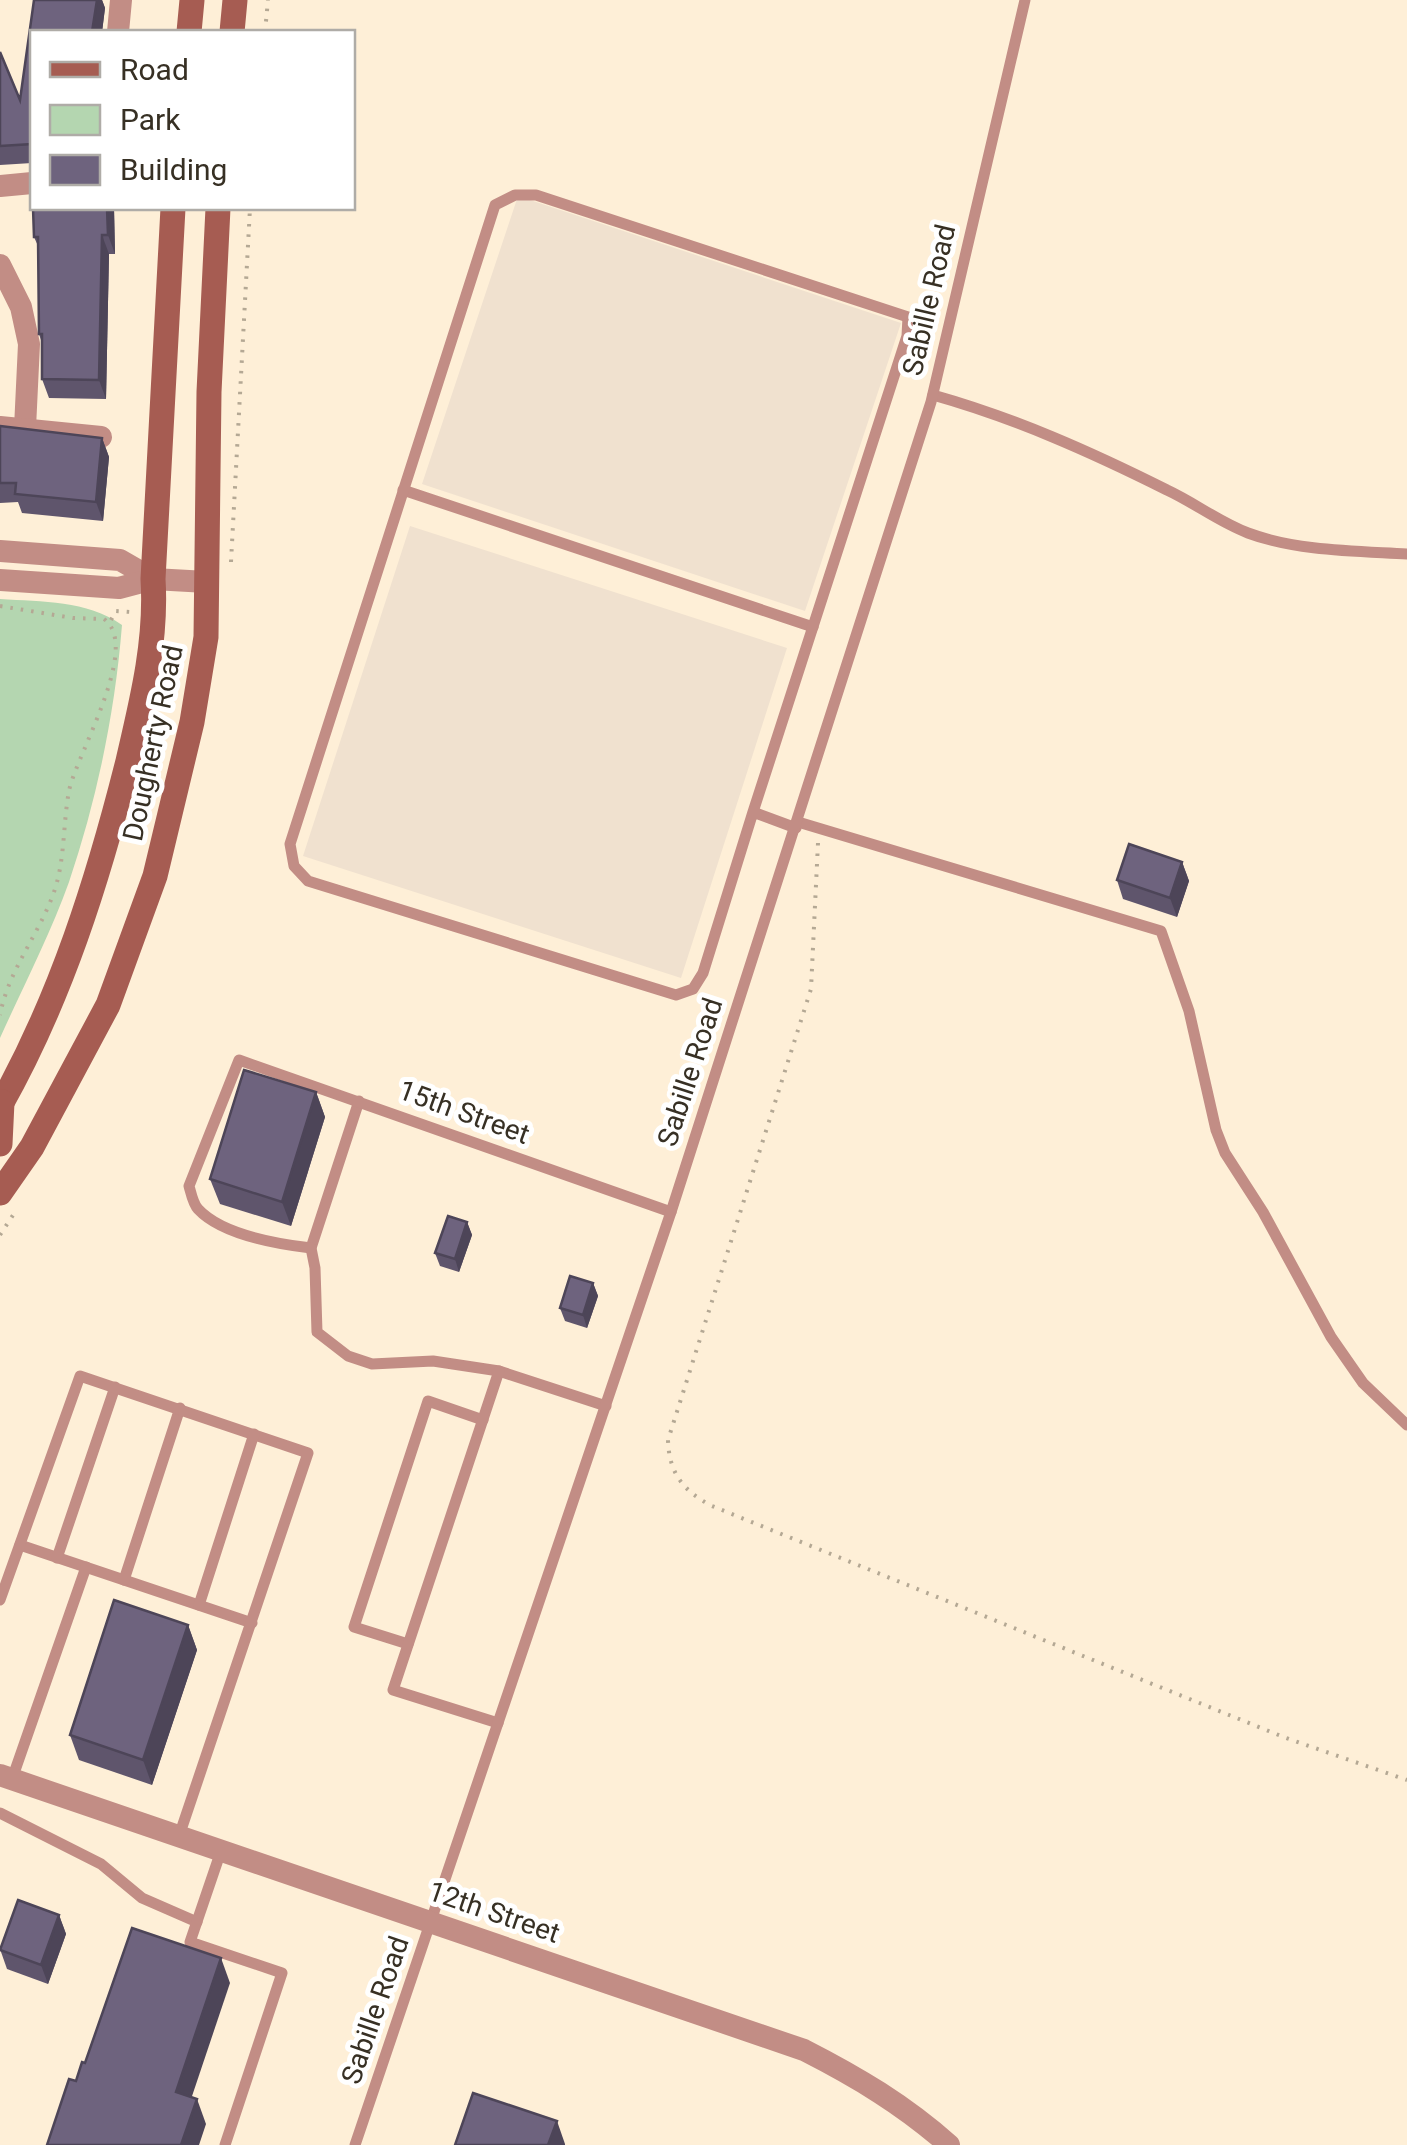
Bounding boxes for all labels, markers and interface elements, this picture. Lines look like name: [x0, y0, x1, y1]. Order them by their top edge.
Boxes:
legend: [30, 30, 355, 210]
text: Road: [120, 52, 189, 87]
text: Park: [120, 102, 181, 137]
text: Building: [120, 152, 227, 187]
street label: Sabille Road: [896, 221, 962, 379]
street label: Dougherty Road: [116, 642, 190, 844]
street label: Sabille Road: [651, 994, 729, 1150]
street label: 15th Street: [394, 1073, 534, 1151]
street label: 12th Street: [424, 1874, 564, 1950]
street label: Sabille Road: [334, 1932, 416, 2088]

